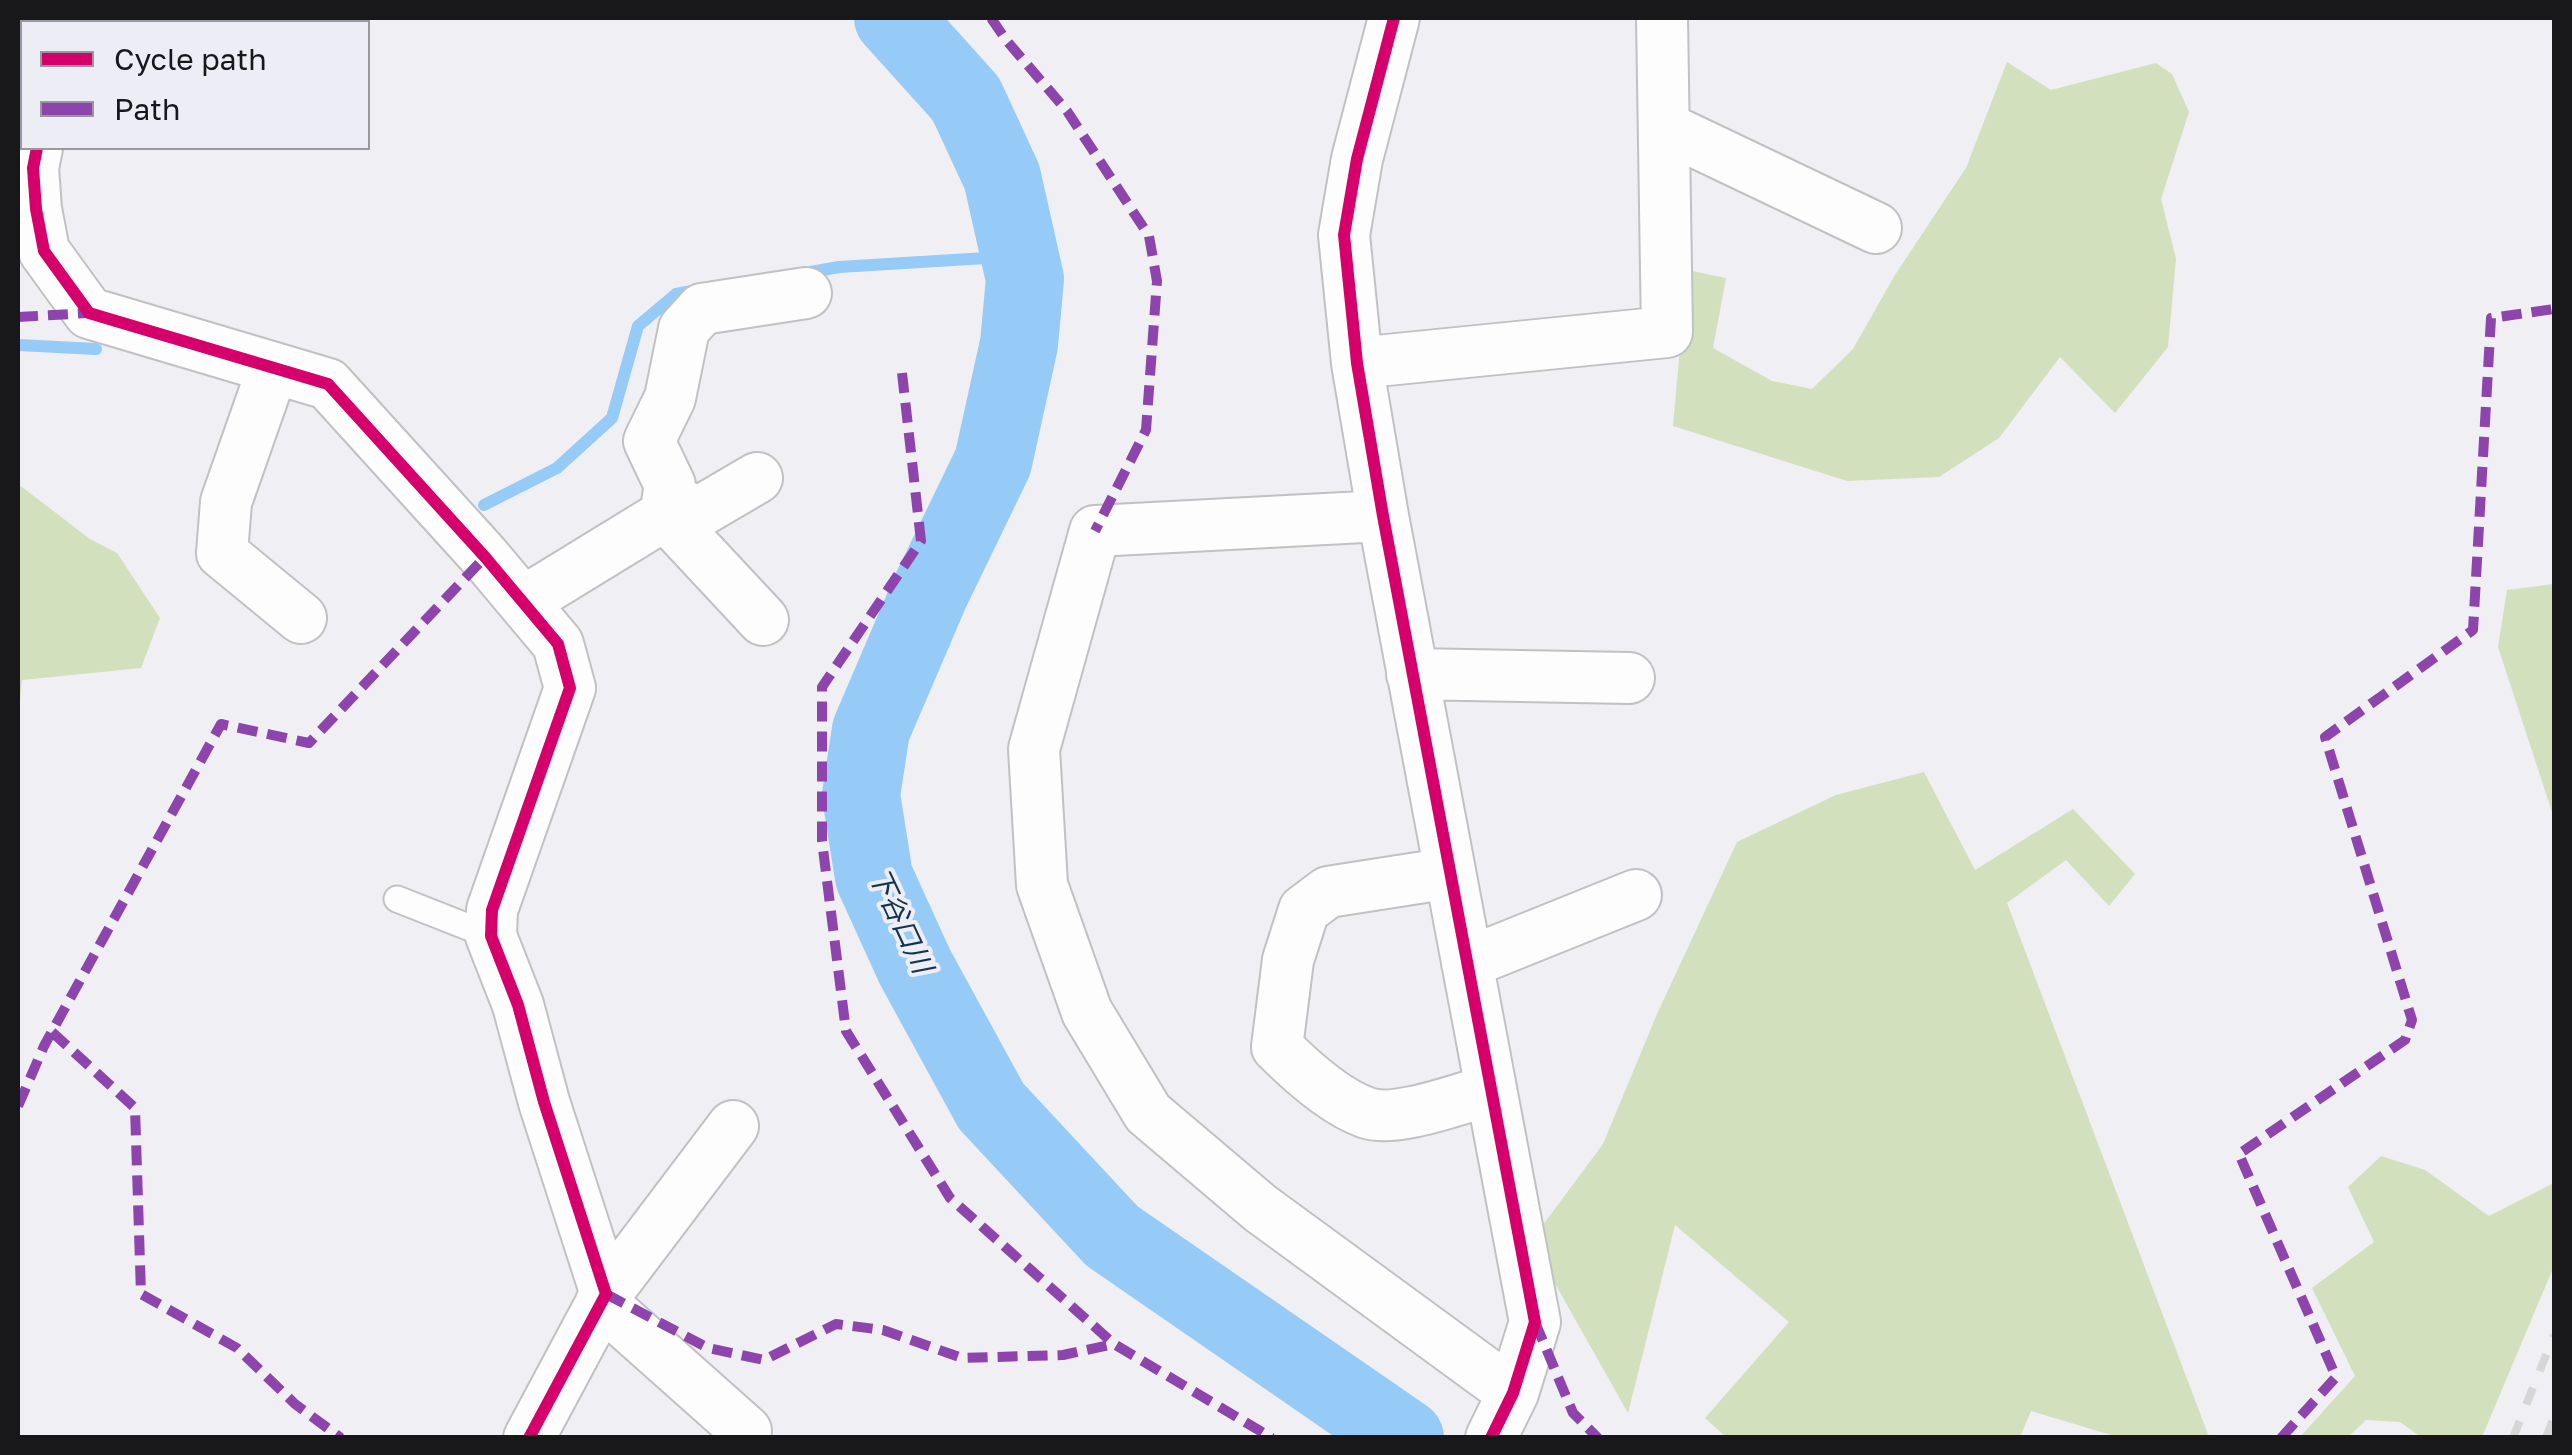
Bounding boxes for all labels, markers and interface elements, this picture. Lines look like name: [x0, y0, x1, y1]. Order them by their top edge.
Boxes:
legend: [20, 20, 370, 150]
text: Cycle path: [114, 41, 267, 77]
text: Path: [114, 91, 180, 127]
water label: 下谷口川: [861, 863, 939, 979]

